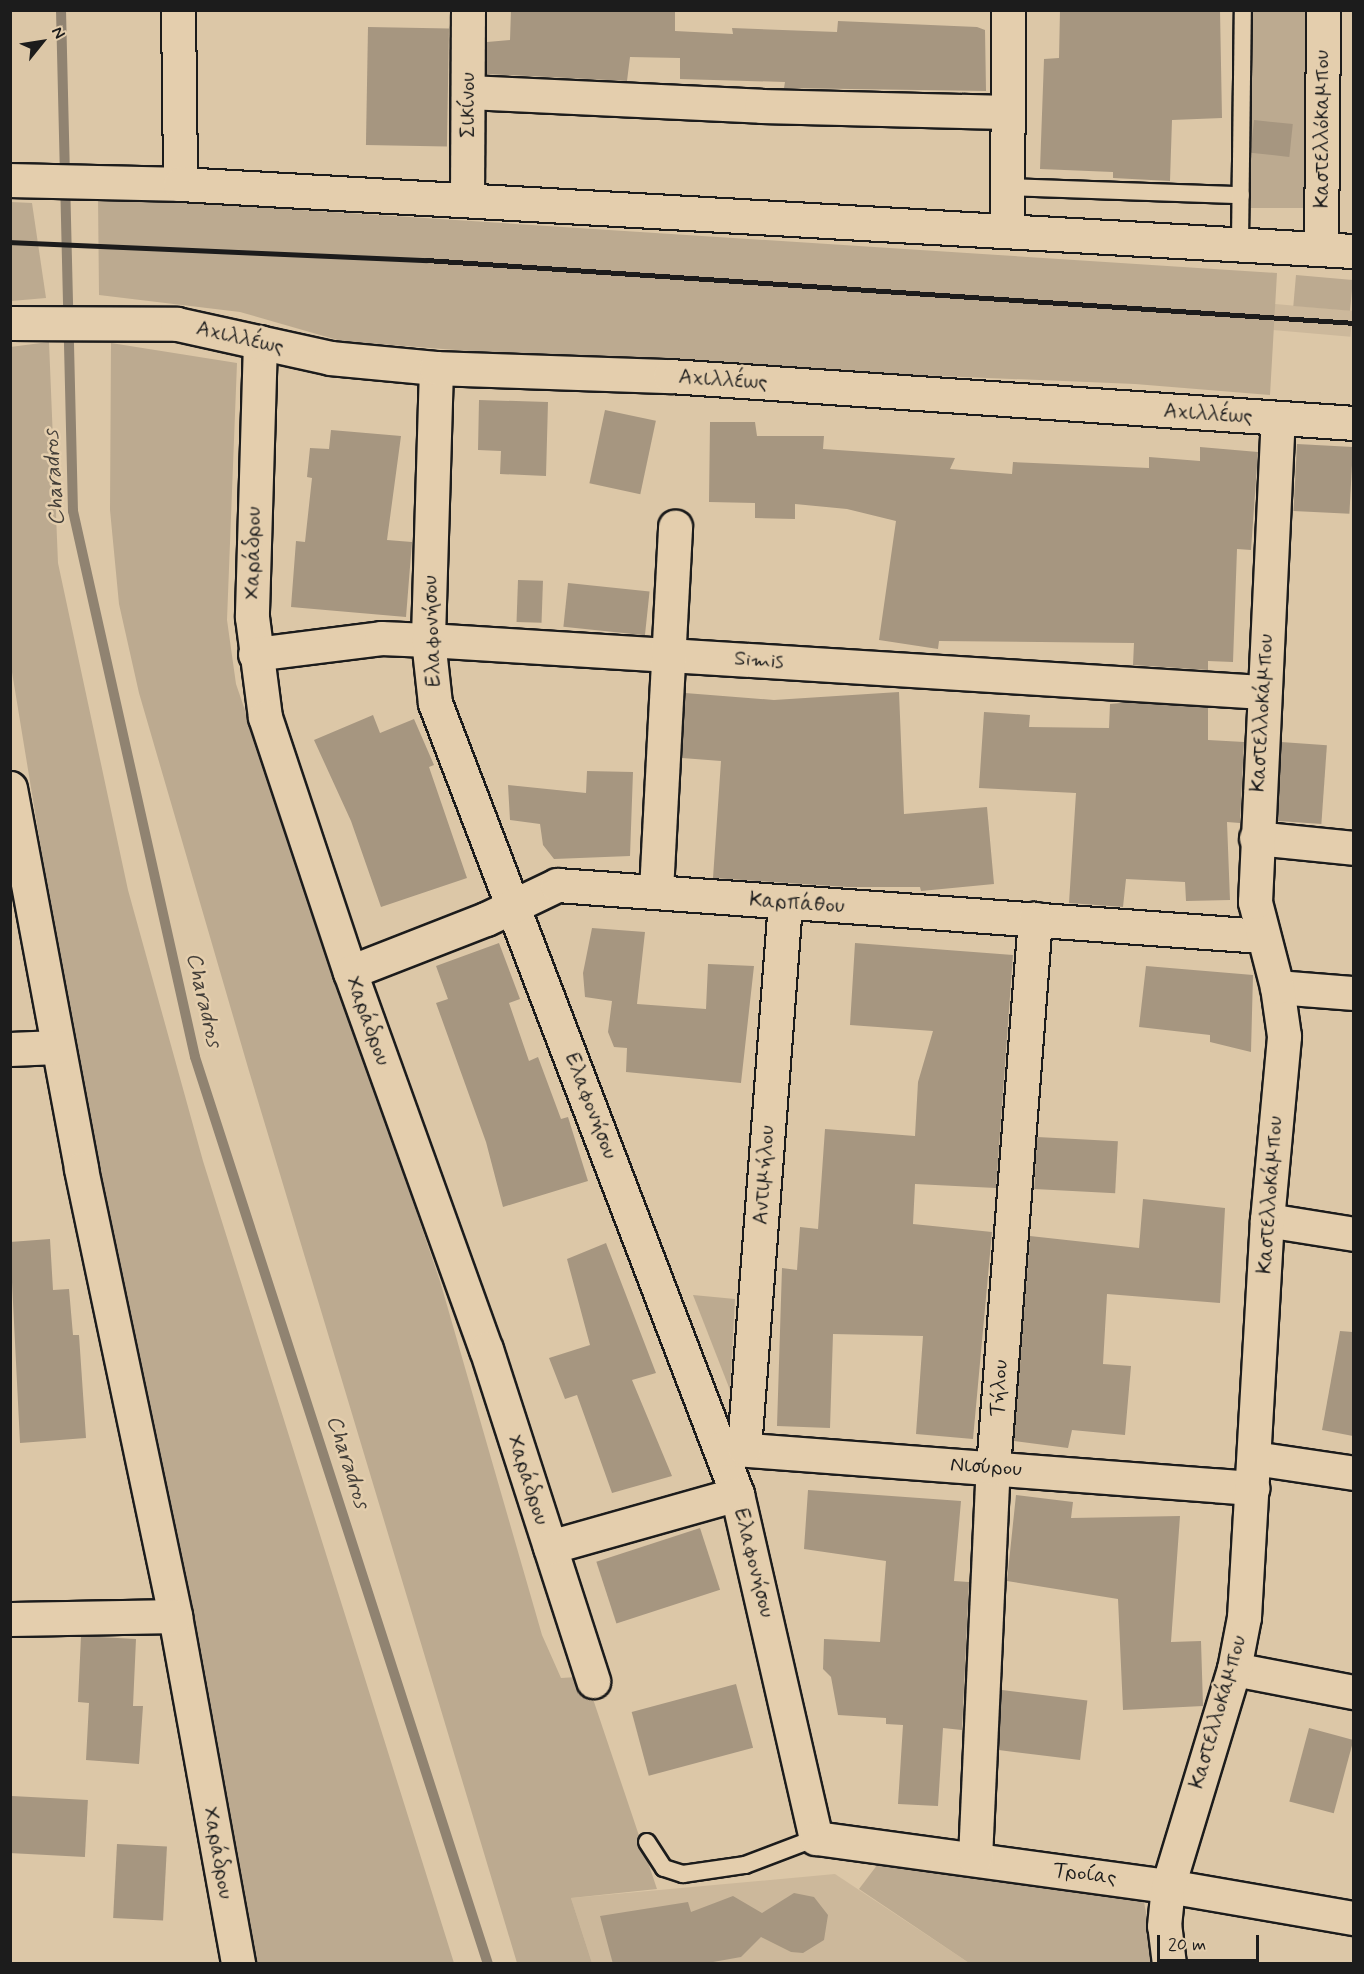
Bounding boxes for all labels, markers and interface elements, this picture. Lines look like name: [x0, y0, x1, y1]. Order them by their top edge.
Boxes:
north arrow: [12, 12, 72, 72]
text: N: [46, 23, 70, 43]
street label: Καστελλόκαμπου: [1309, 50, 1335, 208]
street label: Σικίνου: [455, 72, 481, 138]
street label: Αχιλλέως: [194, 316, 286, 360]
street label: Αχιλλέως: [678, 364, 768, 396]
street label: Αχιλλέως: [1163, 398, 1253, 430]
water label: Charadros: [38, 429, 72, 527]
street label: Χαράδρου: [240, 506, 266, 600]
street label: Ελαφονήσου: [417, 575, 447, 687]
street label: Καστελλοκάμπου: [1245, 633, 1279, 793]
street label: Simis: [733, 646, 785, 674]
street label: Καρπάθου: [749, 887, 845, 919]
water label: Charadros: [179, 950, 227, 1050]
street label: Χαράδρου: [340, 973, 396, 1069]
street label: Ελαφονήσου: [559, 1049, 623, 1163]
street label: Καστελλοκάμπου: [1252, 1115, 1288, 1275]
street label: Αντιμήλου: [748, 1124, 780, 1226]
street label: Τήλου: [984, 1359, 1014, 1417]
water label: Charadros: [320, 1412, 374, 1512]
street label: Χαράδρου: [502, 1432, 554, 1528]
street label: Νισύρου: [949, 1452, 1023, 1482]
street label: Ελαφονήσου: [728, 1506, 780, 1620]
street label: Καστελλοκάμπου: [1184, 1633, 1252, 1791]
street label: Χαράδρου: [198, 1805, 238, 1901]
street label: Τροίας: [1052, 1857, 1118, 1891]
scale bar: [1160, 1923, 1262, 1961]
text: 20 m: [1168, 1933, 1206, 1957]

